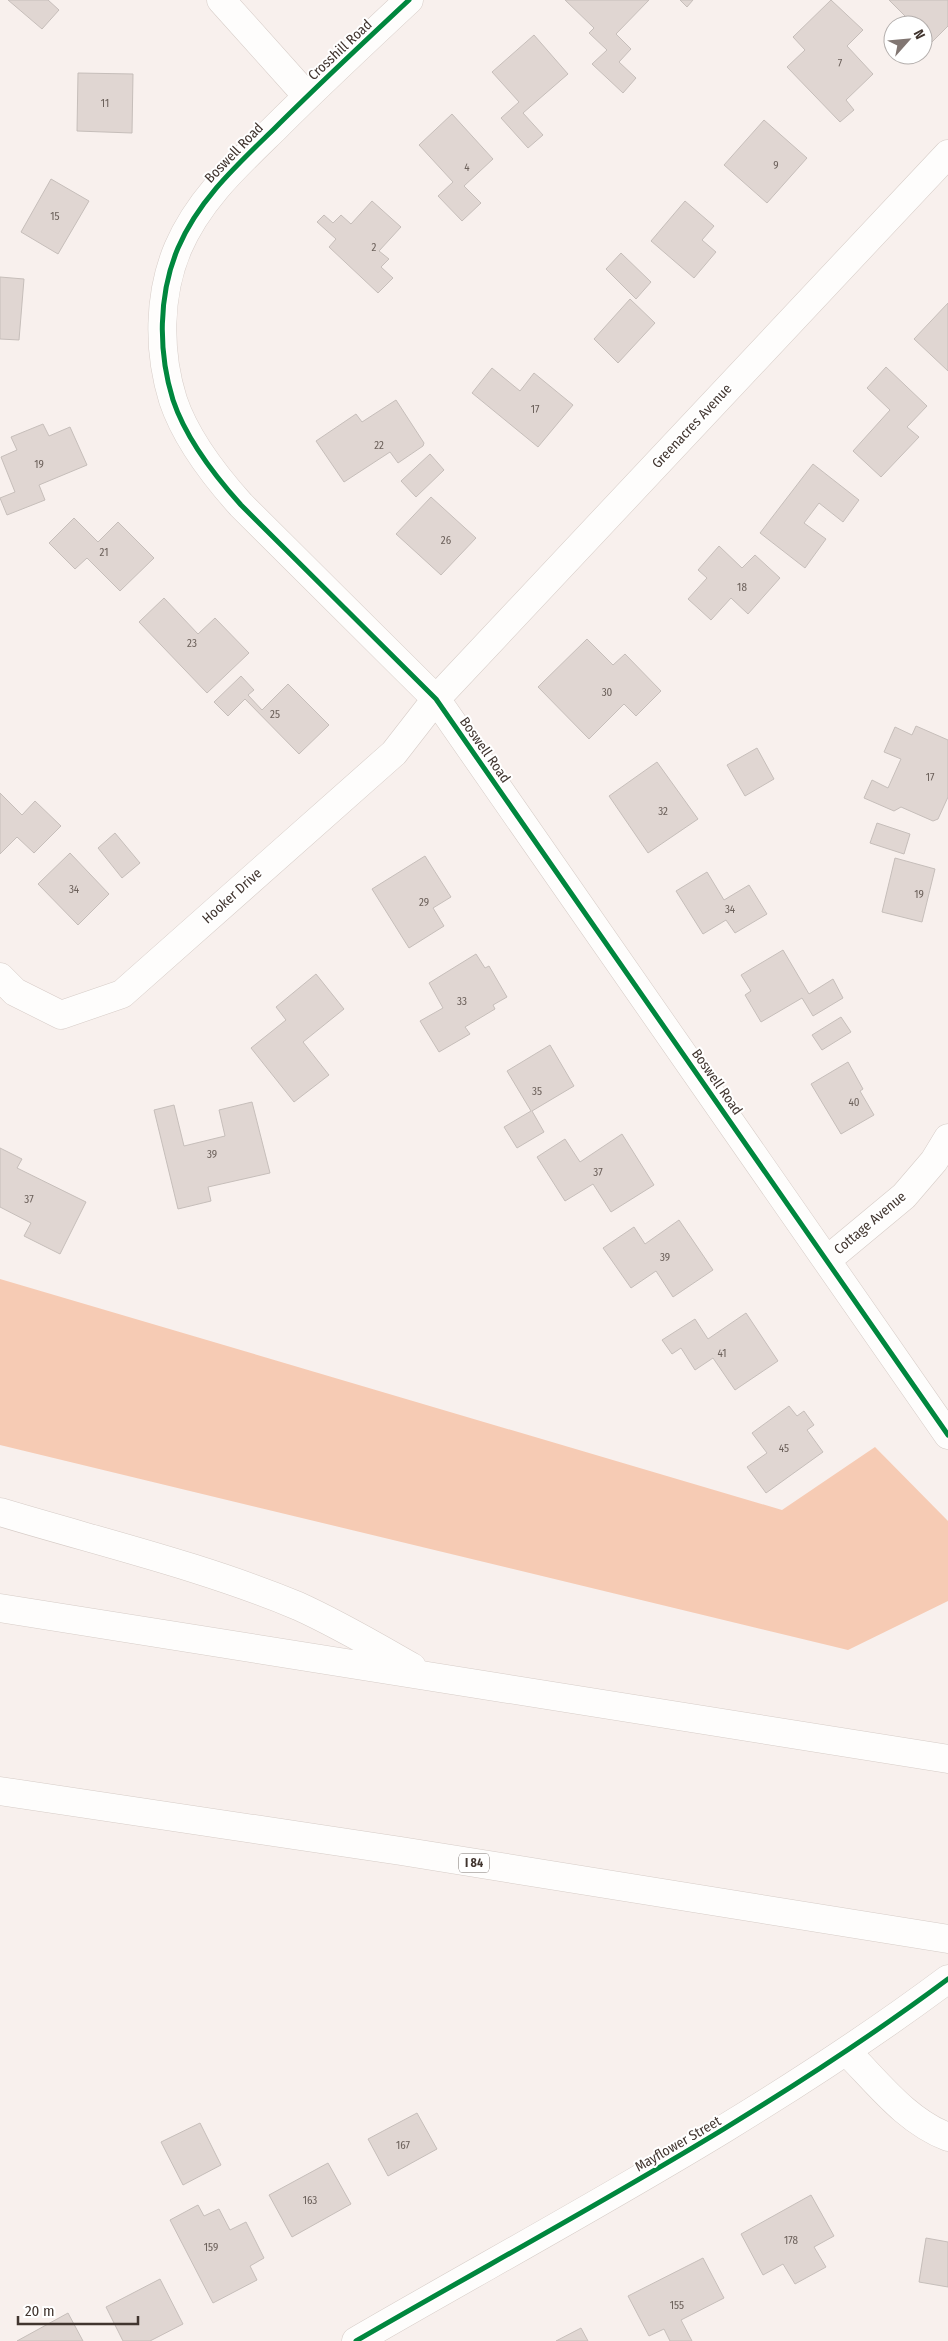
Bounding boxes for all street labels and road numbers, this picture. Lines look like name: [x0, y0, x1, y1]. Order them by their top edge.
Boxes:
street label: Crosshill Road: [305, 16, 375, 84]
street label: Boswell Road: [201, 120, 267, 186]
street label: Greenacres Avenue: [649, 380, 736, 472]
street label: Boswell Road: [456, 714, 514, 786]
street label: Hooker Drive: [199, 865, 265, 927]
street label: Boswell Road: [688, 1046, 746, 1118]
street label: Cottage Avenue: [831, 1188, 909, 1258]
road number: I 84: [459, 1854, 489, 1872]
street label: Mayflower Street: [632, 2112, 724, 2175]

